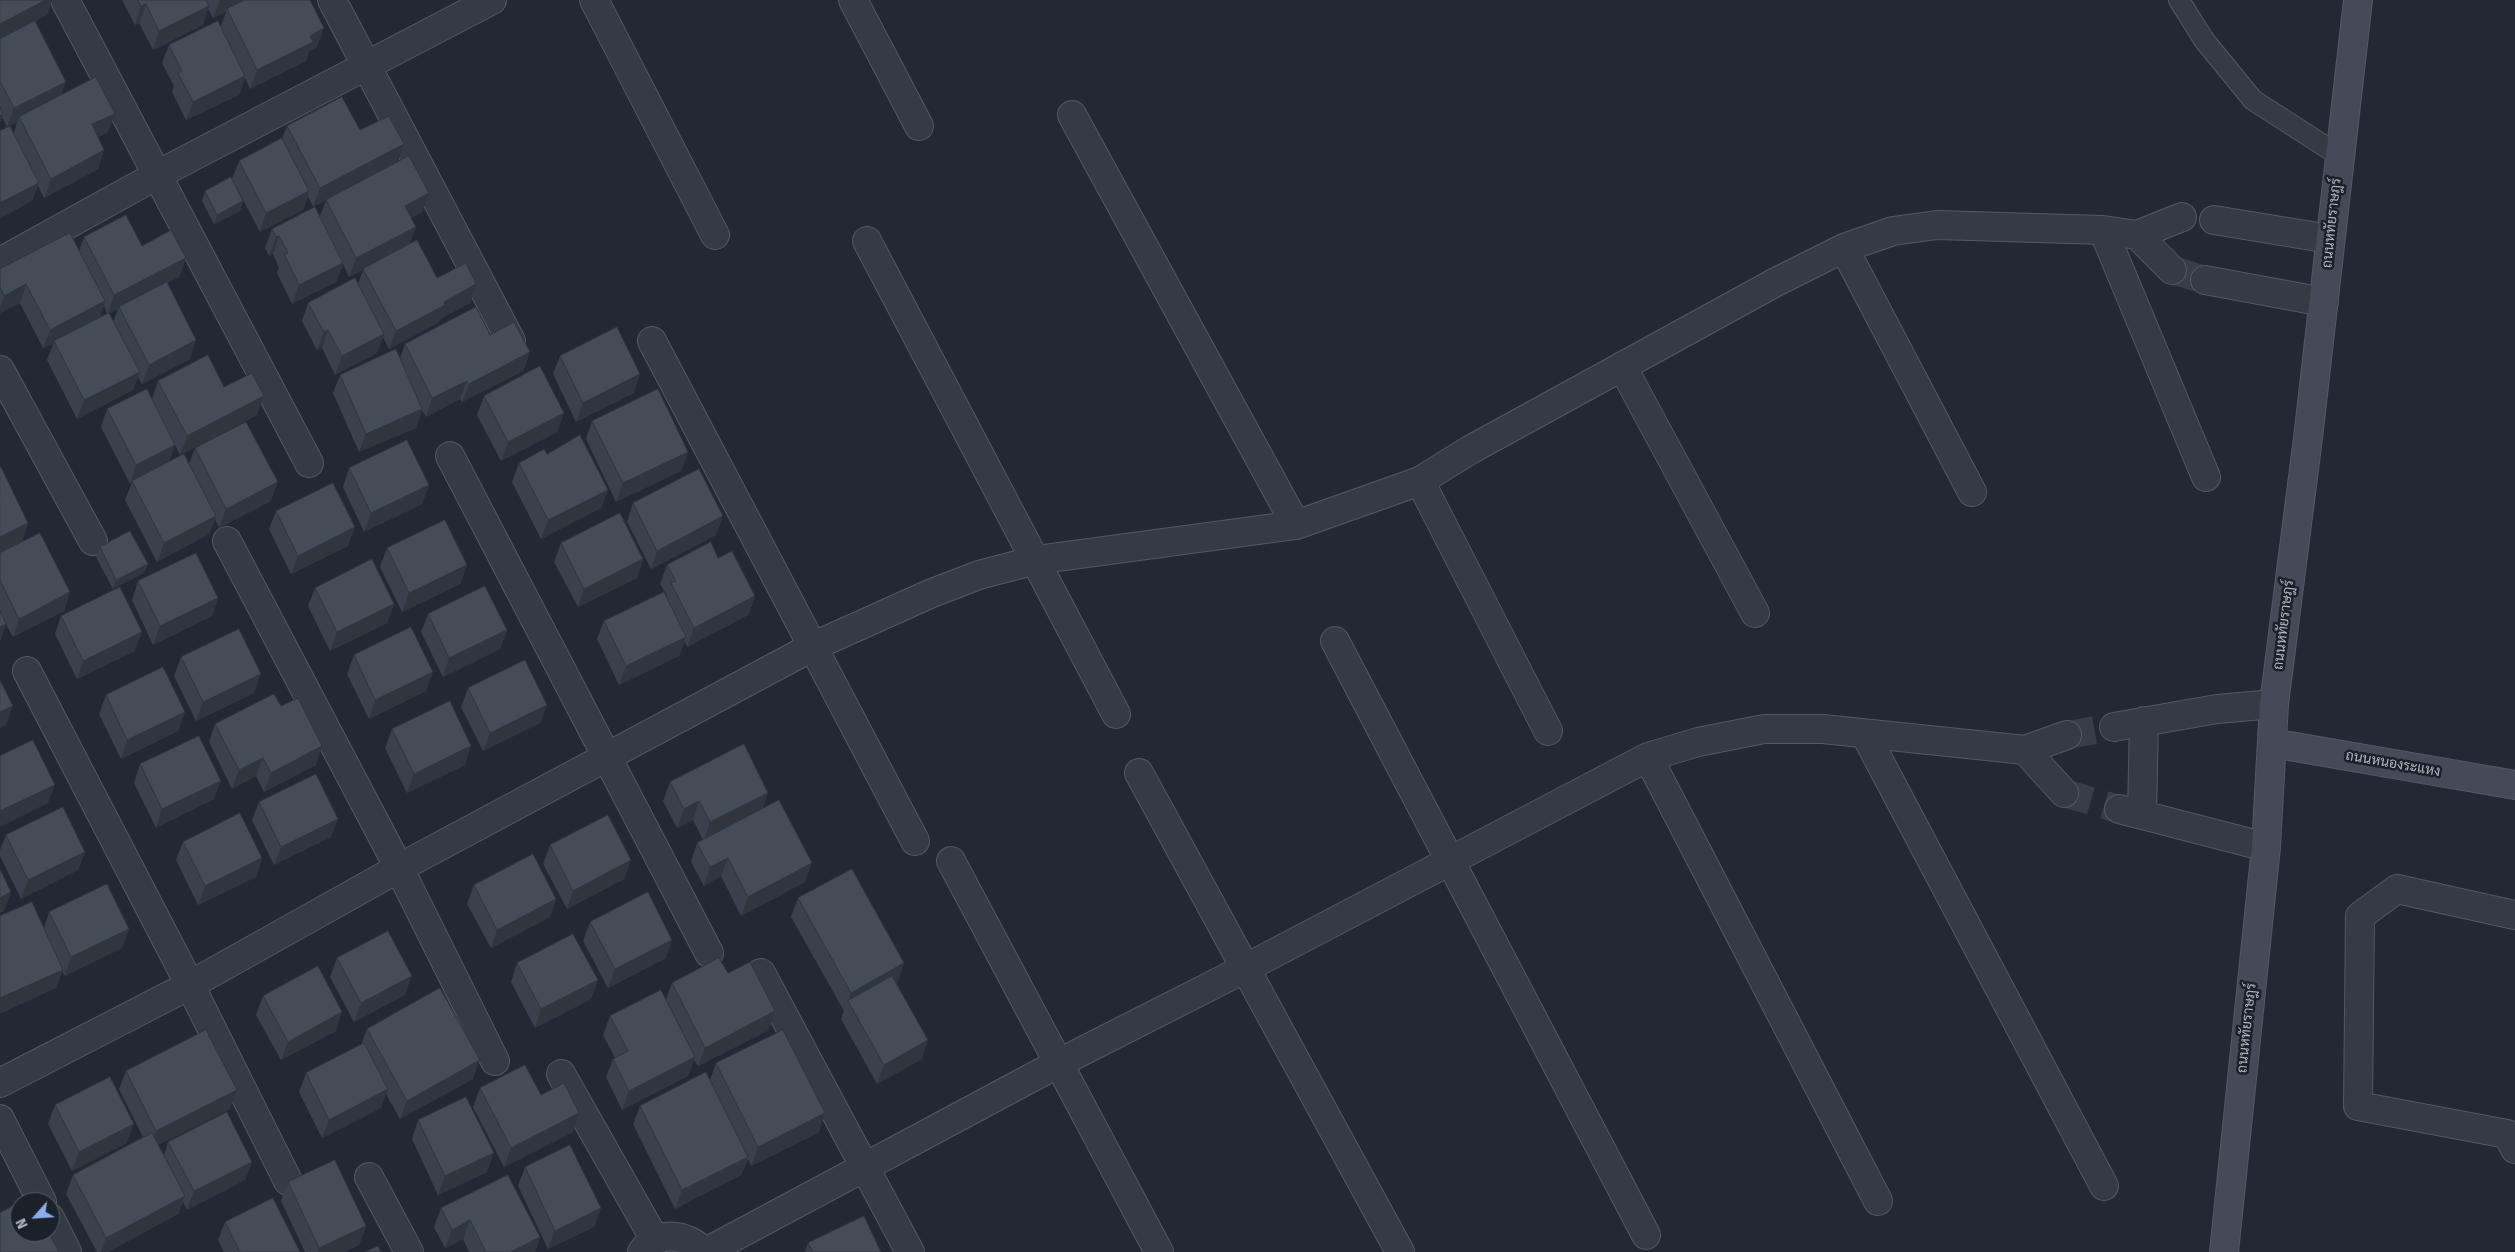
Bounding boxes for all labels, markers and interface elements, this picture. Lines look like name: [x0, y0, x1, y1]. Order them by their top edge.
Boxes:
street label: ถนนหทัยราษฎร์: [2319, 177, 2345, 269]
street label: ถนนหทัยราษฎร์: [2270, 579, 2298, 671]
street label: ถนนหนองระแหง: [2344, 747, 2442, 781]
street label: ถนนหทัยราษฎร์: [2234, 982, 2260, 1074]
north arrow: [10, 1192, 60, 1242]
text: N: [12, 1215, 32, 1231]

